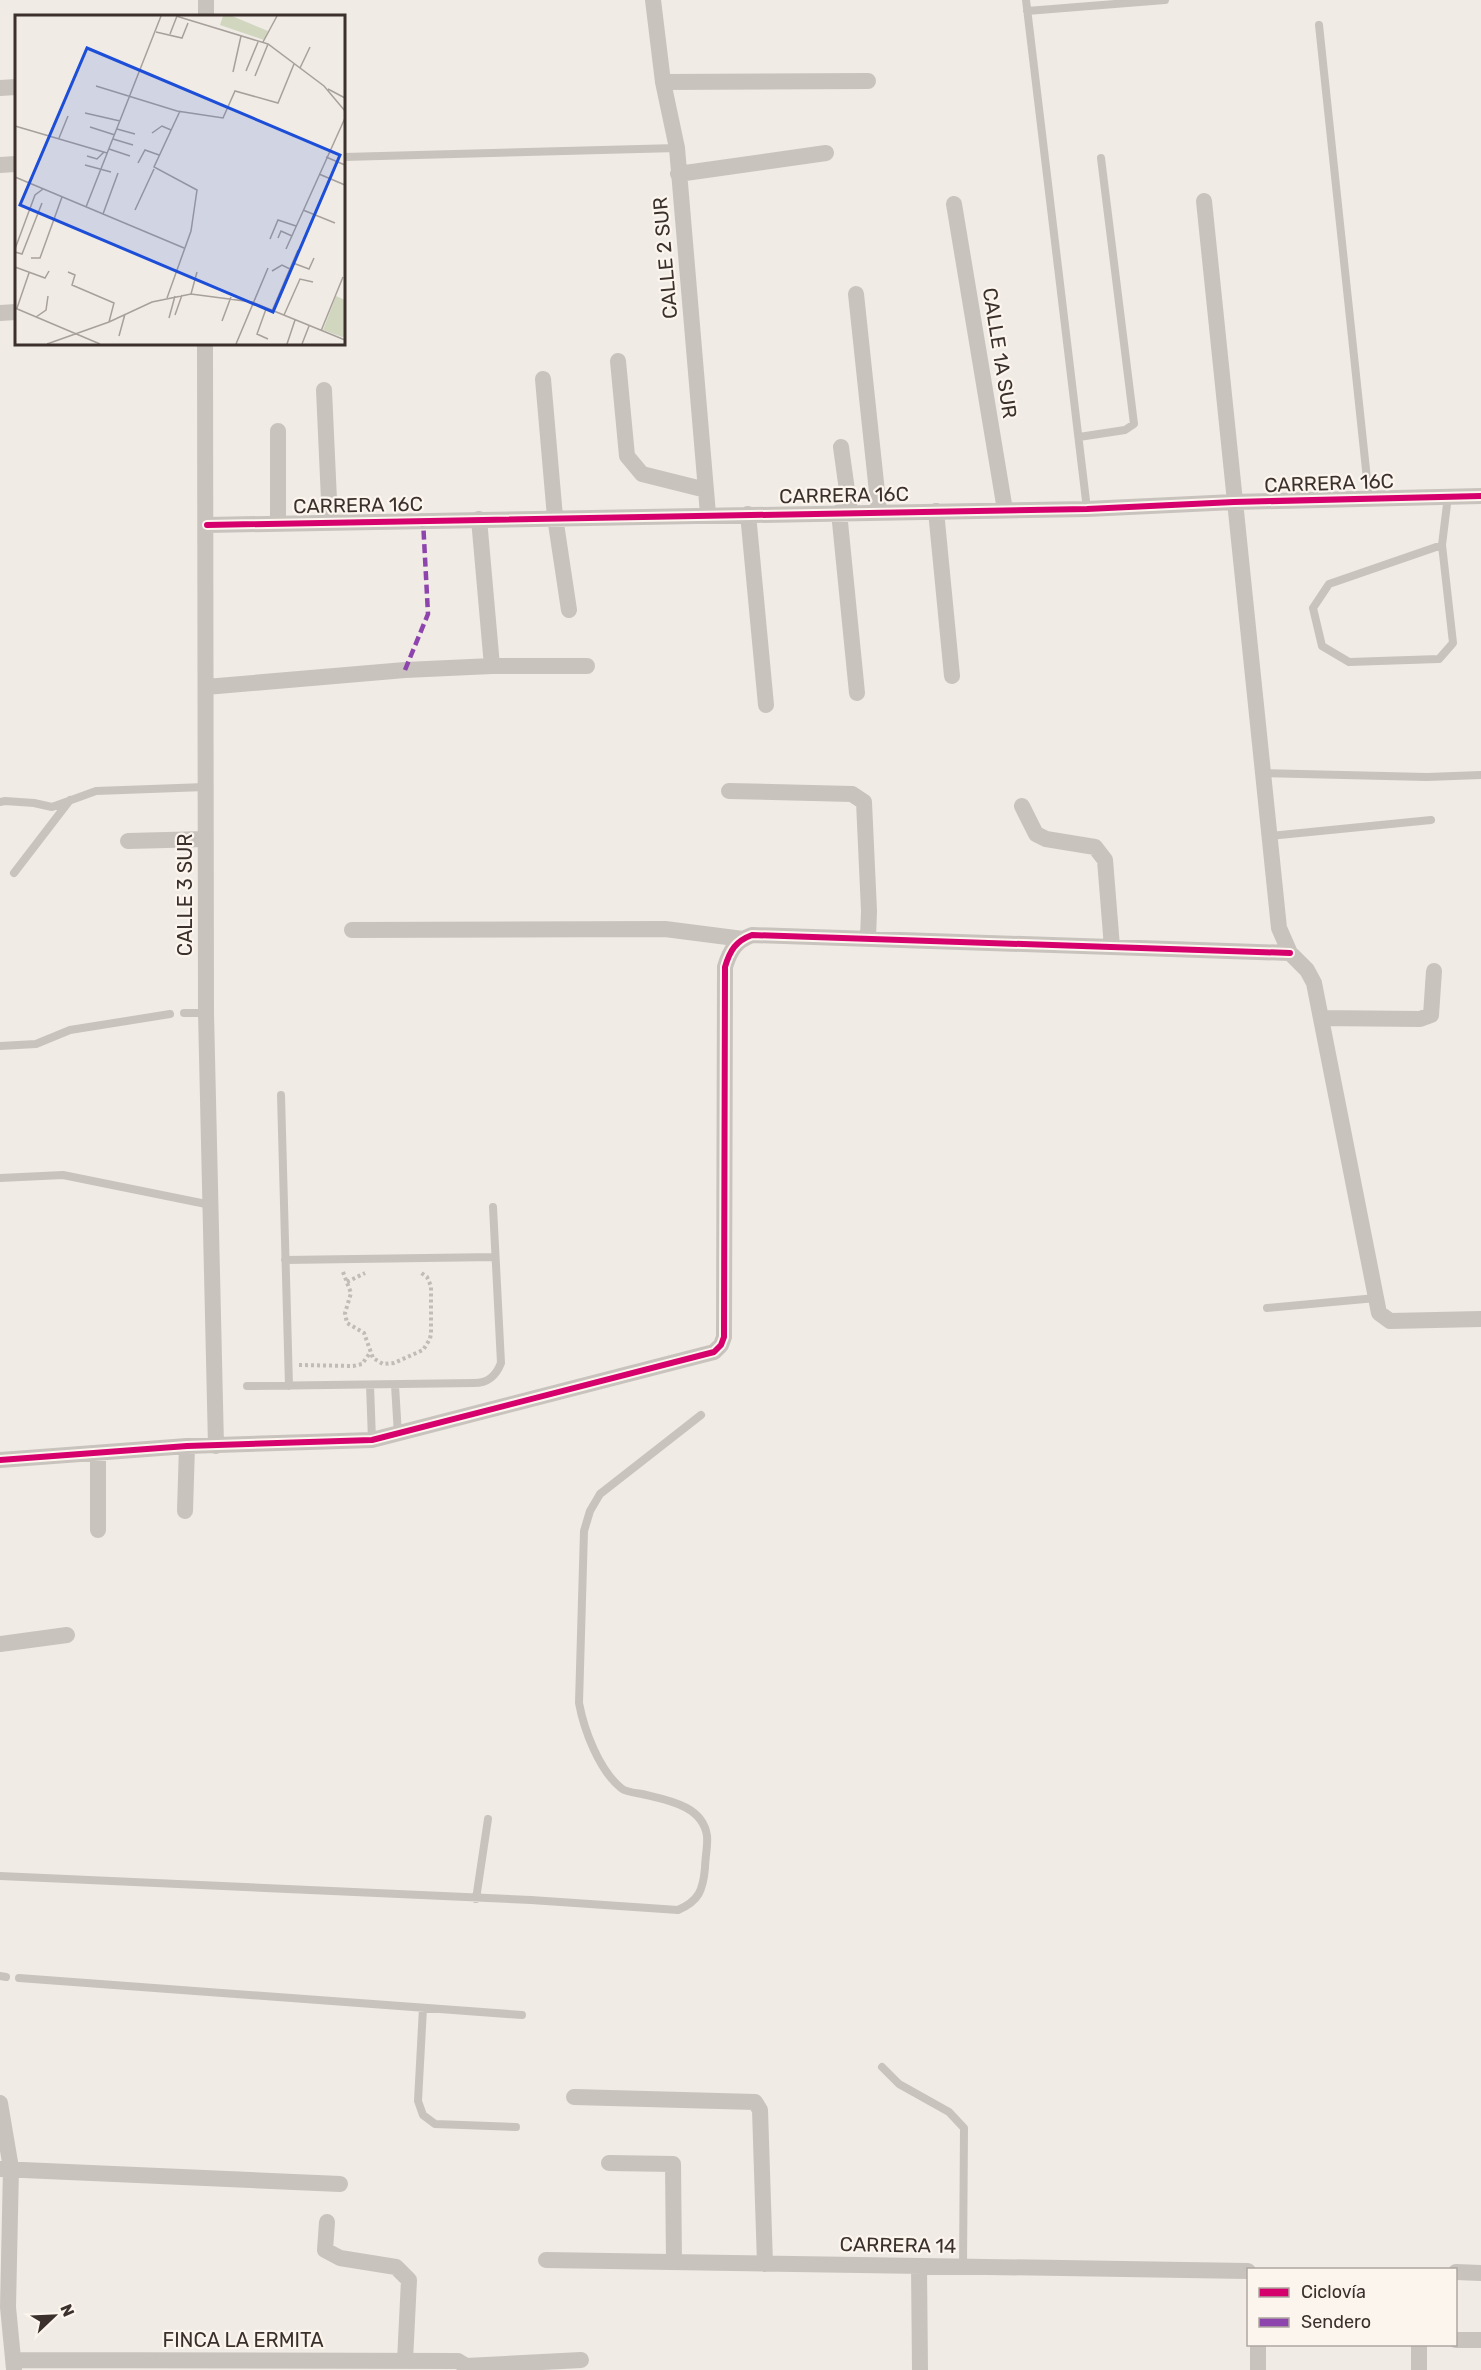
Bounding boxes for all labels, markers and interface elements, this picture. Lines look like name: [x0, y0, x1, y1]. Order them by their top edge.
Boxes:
inset map: [15, 15, 345, 345]
street label: CALLE 2 SUR: [648, 196, 682, 320]
street label: CALLE 1A SUR: [978, 286, 1022, 420]
street label: CARRERA 16C: [1264, 469, 1394, 497]
street label: CARRERA 16C: [779, 482, 909, 508]
street label: CARRERA 16C: [293, 492, 423, 518]
street label: CALLE 3 SUR: [173, 834, 197, 956]
street label: CARRERA 14: [839, 2232, 957, 2258]
legend: [1247, 2268, 1457, 2346]
text: Ciclovía: [1301, 2281, 1366, 2303]
north arrow: [24, 2286, 84, 2346]
text: N: [56, 2301, 78, 2319]
text: Sendero: [1301, 2311, 1371, 2333]
street label: FINCA LA ERMITA: [162, 2328, 324, 2352]

